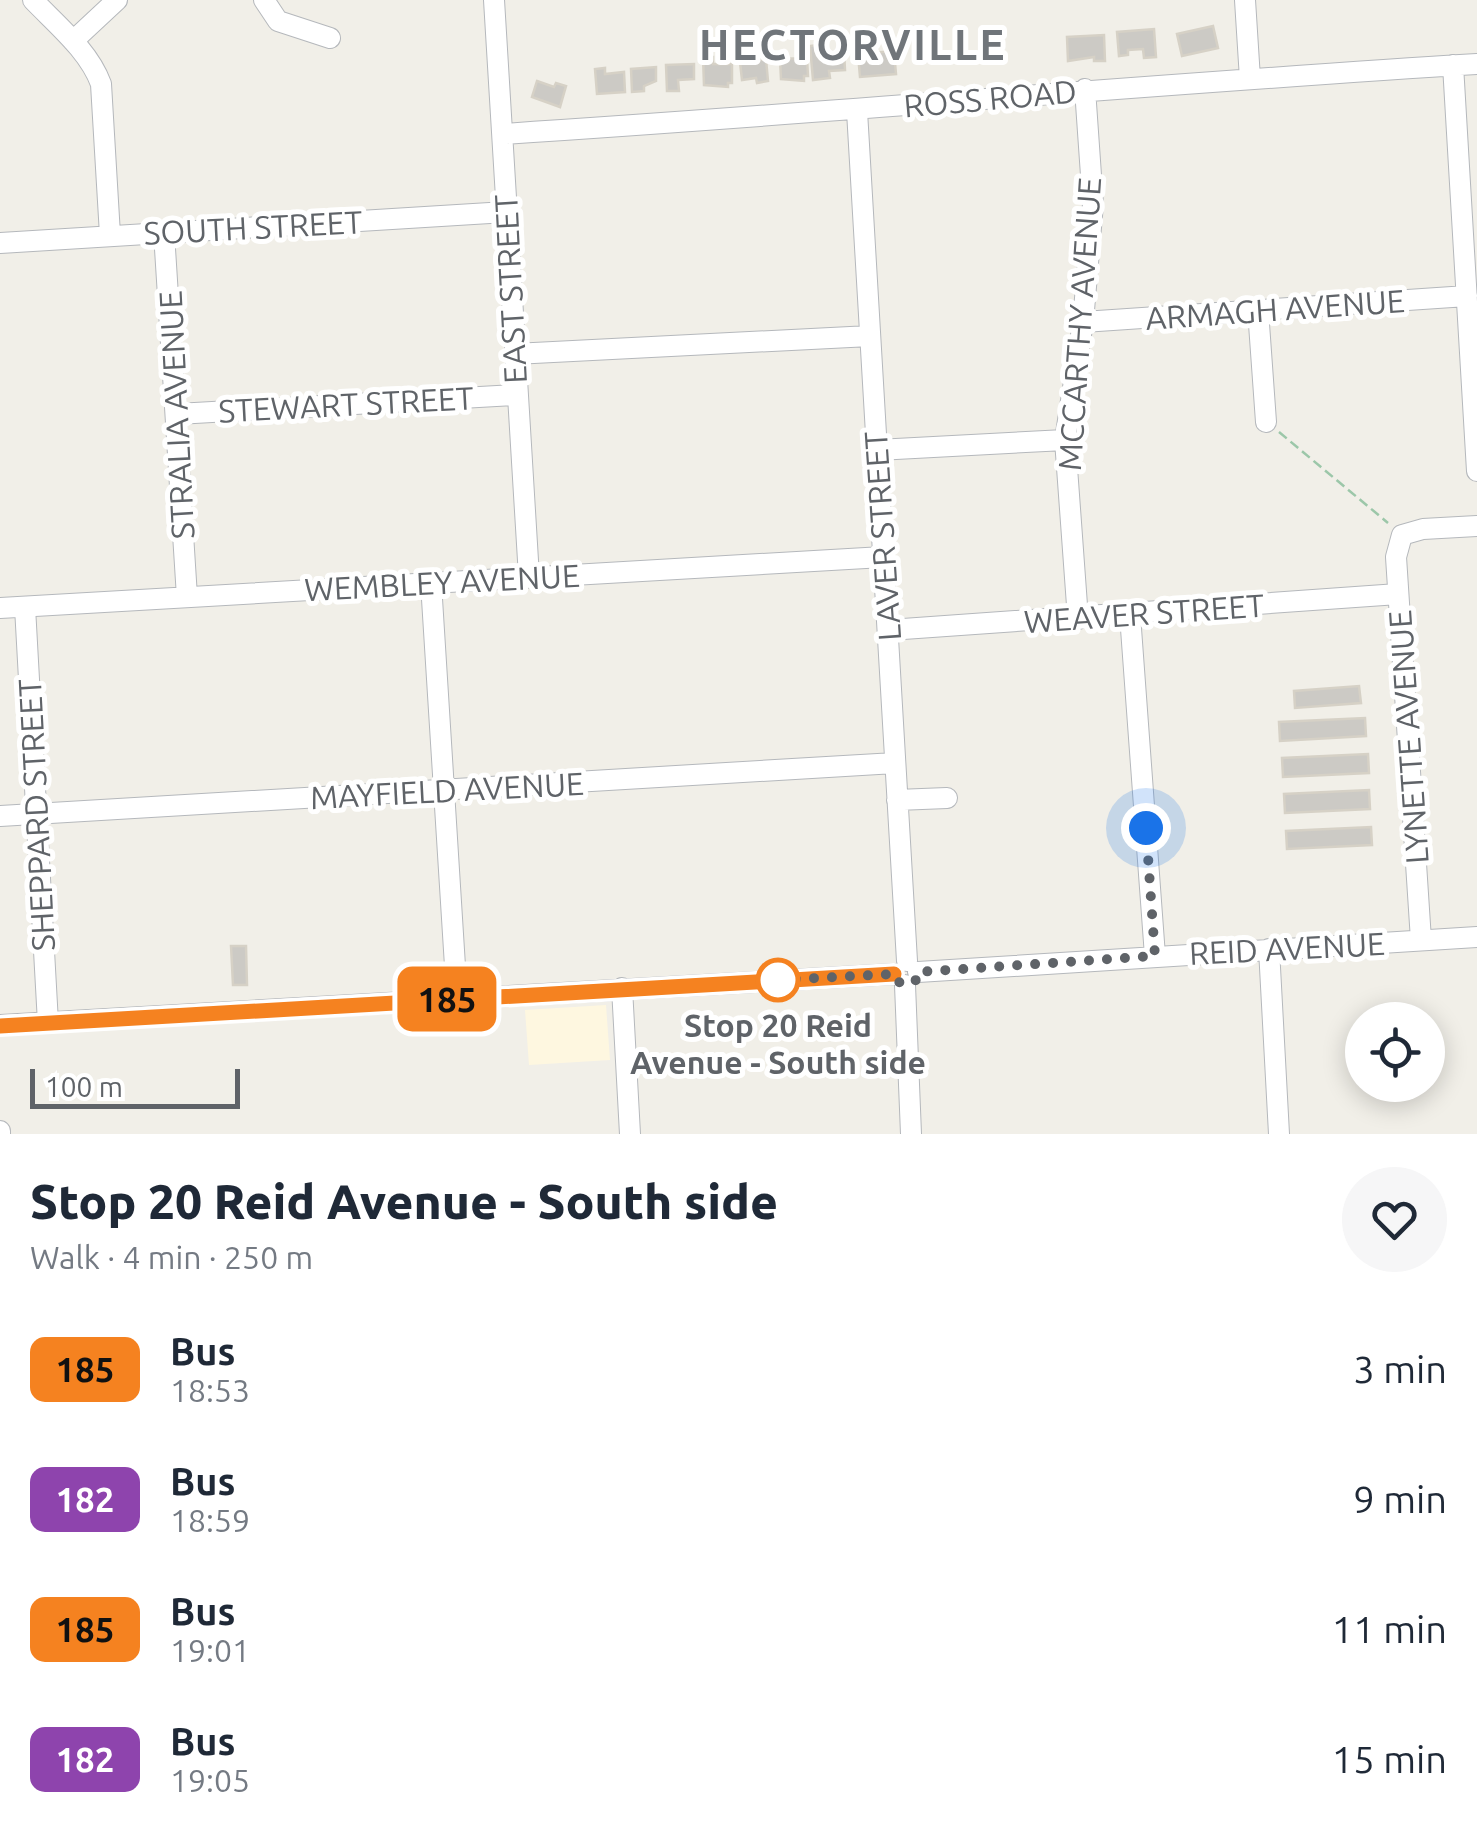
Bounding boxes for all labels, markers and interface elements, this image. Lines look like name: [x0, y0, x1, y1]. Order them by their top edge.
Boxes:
district label: HECTORVILLE: [699, 21, 1007, 68]
street label: ROSS ROAD: [902, 73, 1078, 123]
street label: MCCARTHY AVENUE: [1051, 176, 1107, 472]
street label: EAST STREET: [487, 193, 533, 385]
street label: SOUTH STREET: [143, 203, 364, 251]
street label: ARMAGH AVENUE: [1144, 282, 1406, 336]
street label: STRALIA AVENUE: [152, 290, 200, 540]
street label: STEWART STREET: [217, 379, 475, 429]
street label: LAVER STREET: [857, 430, 907, 642]
street label: WEMBLEY AVENUE: [303, 557, 581, 607]
street label: WEAVER STREET: [1023, 587, 1266, 639]
street label: LYNETTE AVENUE: [1381, 609, 1435, 865]
street label: SHEPPARD STREET: [11, 678, 61, 952]
street label: MAYFIELD AVENUE: [309, 765, 585, 815]
your location: [1121, 803, 1171, 853]
street label: REID AVENUE: [1188, 925, 1386, 971]
marker: Stop 20 Reid Avenue - South side: [757, 959, 799, 1001]
line badge: 185: [390, 966, 504, 1032]
text: 185: [417, 979, 477, 1019]
map controls: [1345, 1002, 1445, 1102]
button: locate: [1345, 1002, 1445, 1102]
place label: Stop 20 Reid Avenue - South side: [630, 1007, 926, 1080]
scale bar: [30, 1064, 240, 1108]
text: 100 m: [45, 1071, 123, 1102]
button: heart: [1342, 1167, 1447, 1272]
text: Stop 20 Reid Avenue - South side: [30, 1174, 778, 1228]
text: Walk · 4 min · 250 m: [30, 1239, 313, 1275]
text: Bus: [170, 1330, 235, 1372]
text: 3 min: [1353, 1348, 1447, 1390]
text: 185: [55, 1349, 115, 1389]
text: 18:53: [170, 1372, 250, 1408]
text: Bus: [170, 1460, 235, 1502]
text: 9 min: [1353, 1478, 1447, 1520]
text: 182: [55, 1479, 115, 1519]
text: 18:59: [170, 1502, 250, 1538]
text: Bus: [170, 1590, 235, 1632]
text: 11 min: [1332, 1608, 1447, 1650]
text: 185: [55, 1609, 115, 1649]
text: 19:01: [170, 1632, 250, 1668]
text: Bus: [170, 1720, 235, 1762]
text: 15 min: [1332, 1738, 1447, 1780]
text: 182: [55, 1739, 115, 1779]
text: 19:05: [170, 1762, 250, 1798]

